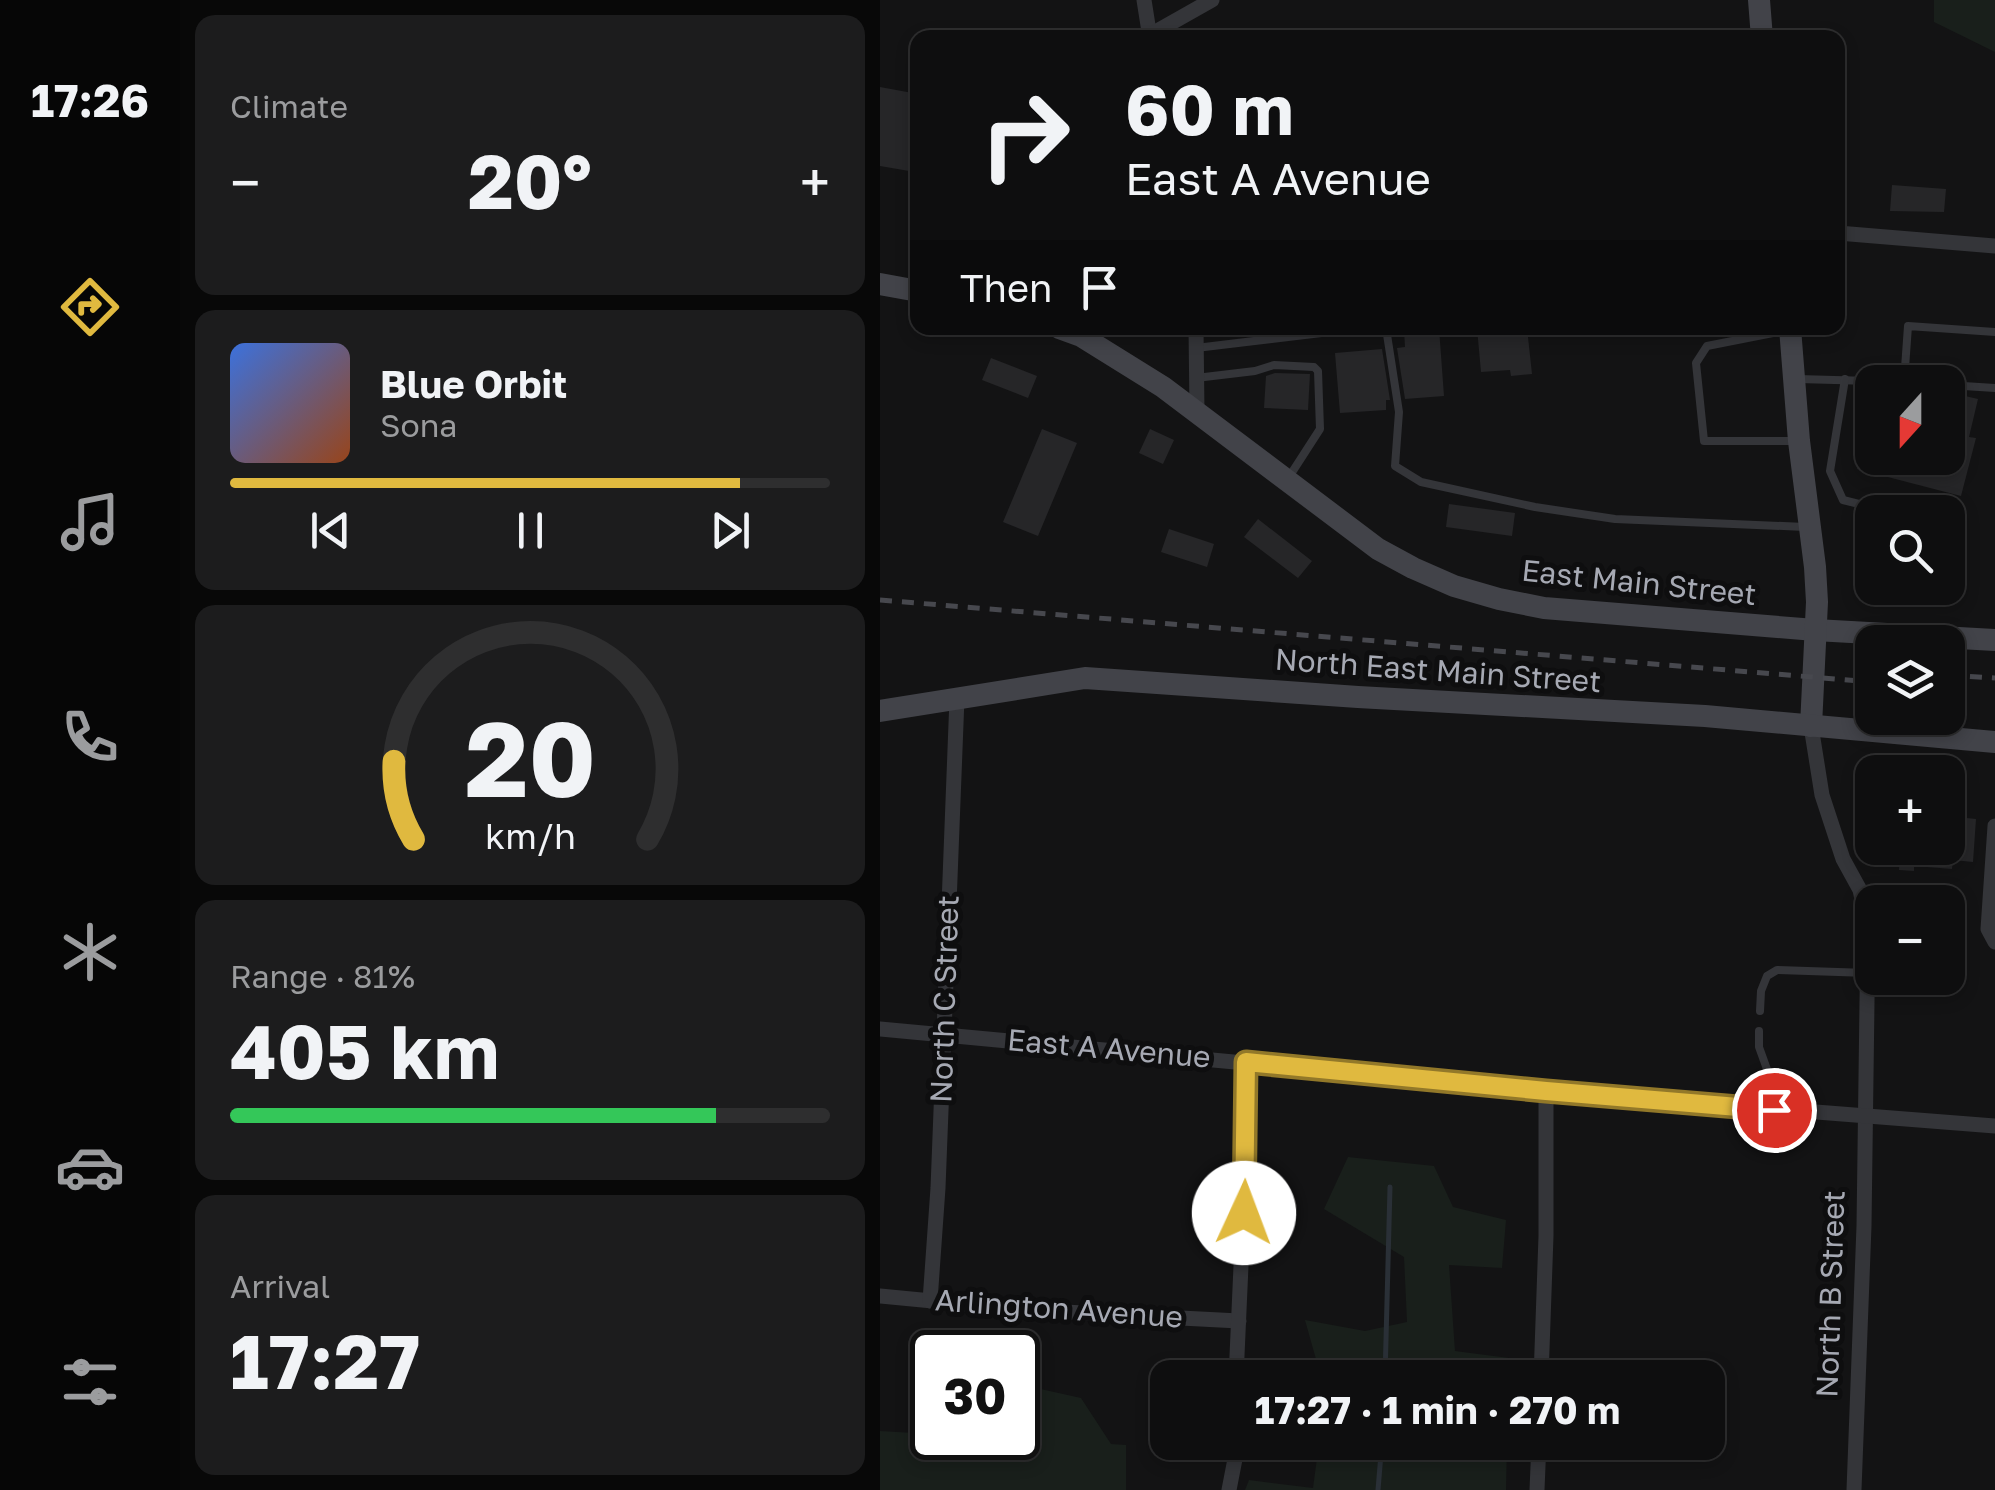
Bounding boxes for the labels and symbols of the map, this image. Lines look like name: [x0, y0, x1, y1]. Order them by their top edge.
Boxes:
north arrow: [1855, 365, 1965, 475]
street label: East Main Street: [1520, 552, 1758, 612]
street label: North East Main Street: [1274, 641, 1602, 699]
street label: North C Street: [922, 895, 966, 1103]
street label: East A Avenue: [1006, 1021, 1212, 1075]
pin: [1732, 1068, 1817, 1153]
position arrow: [1192, 1161, 1296, 1265]
street label: North B Street: [1808, 1190, 1852, 1398]
street label: Arlington Avenue: [934, 1281, 1184, 1335]
speed limit sign: 30: [910, 1330, 1040, 1460]

